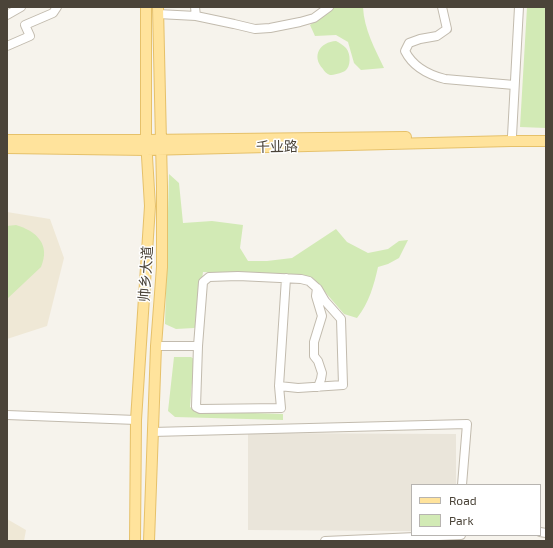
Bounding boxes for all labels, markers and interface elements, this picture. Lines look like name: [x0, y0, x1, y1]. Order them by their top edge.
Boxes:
street label: 千业路: [256, 138, 298, 156]
street label: 帅乡大道: [136, 245, 156, 303]
legend: [411, 484, 541, 536]
text: Road: [449, 493, 477, 507]
text: Park: [449, 513, 474, 527]

